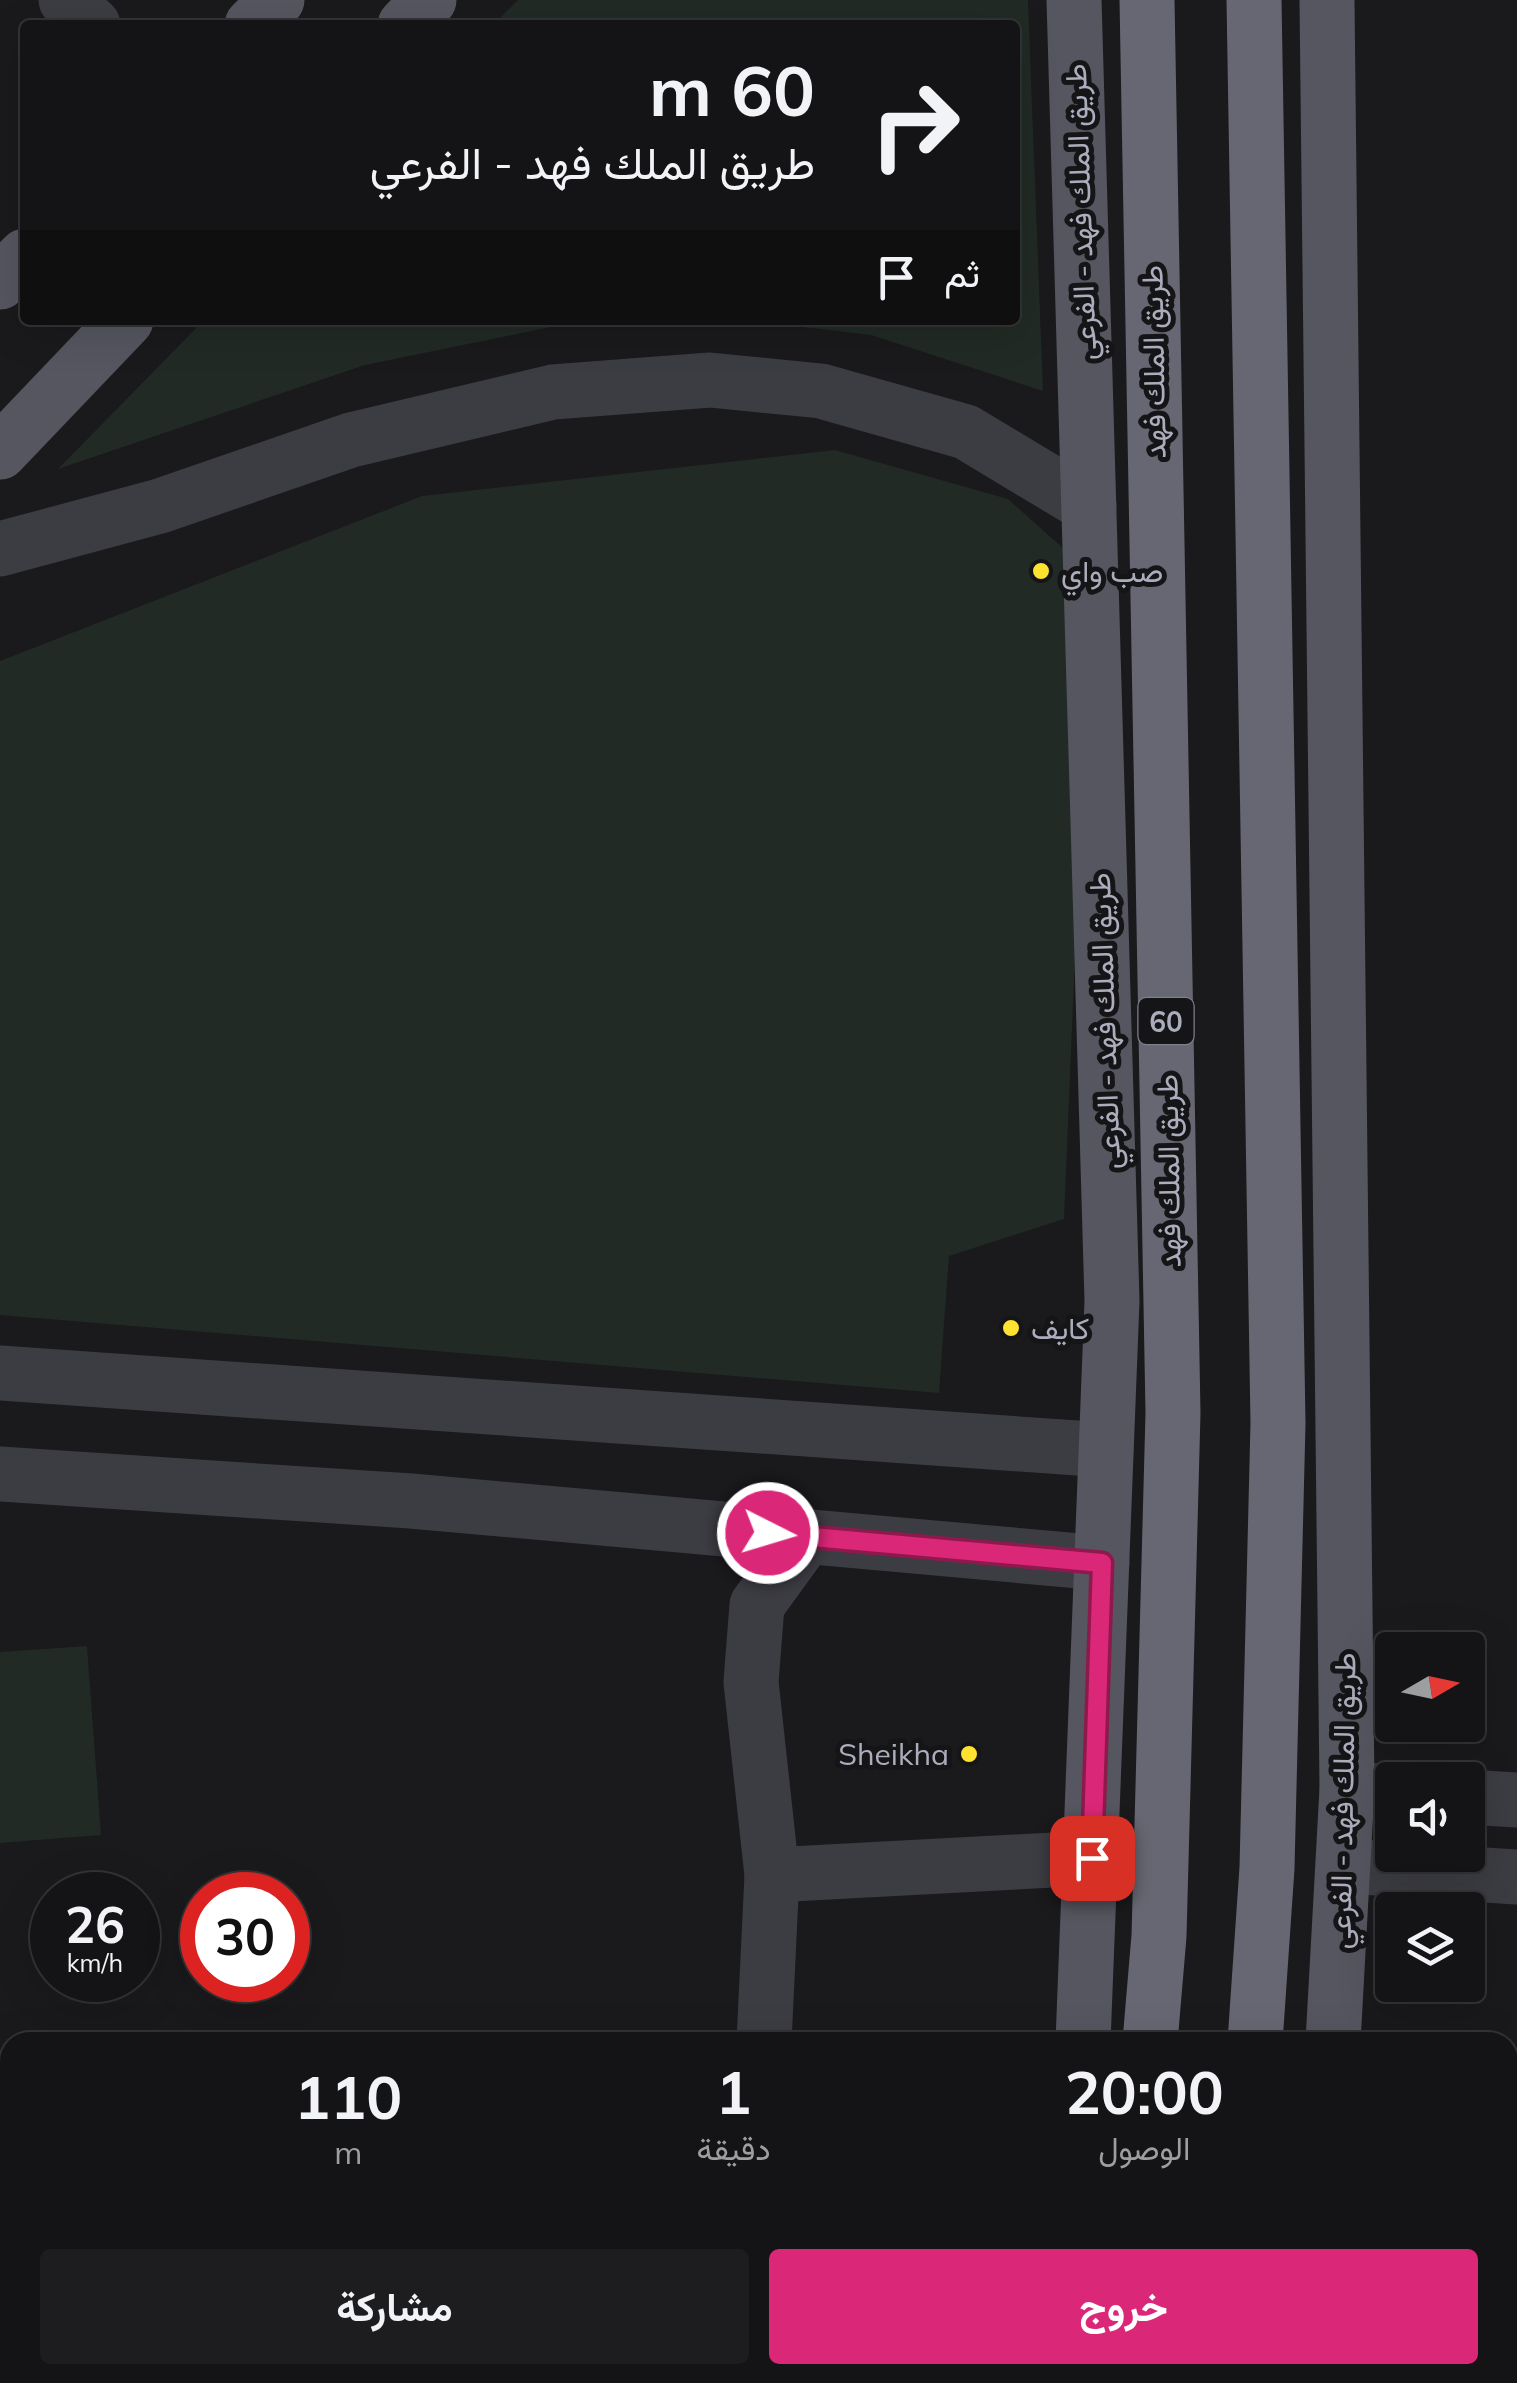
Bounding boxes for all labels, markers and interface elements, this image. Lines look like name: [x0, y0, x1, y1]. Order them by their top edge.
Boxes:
text: 60 m: [649, 46, 815, 134]
icon: right: [850, 60, 980, 190]
street label: طريق الملك فهد - الفرعي: [1056, 63, 1110, 361]
text: طريق الملك فهد - الفرعي: [370, 134, 815, 190]
text: ثم: [944, 249, 980, 297]
icon: arrive: [869, 250, 924, 305]
street label: طريق الملك فهد: [1132, 265, 1174, 459]
place label: صب واي: [1061, 552, 1163, 596]
marker: صب واي: [1030, 560, 1052, 582]
street label: طريق الملك فهد - الفرعي: [1080, 872, 1134, 1170]
road number: 60: [1138, 998, 1194, 1044]
street label: طريق الملك فهد: [1147, 1074, 1189, 1268]
place label: كايف: [1031, 1309, 1089, 1347]
marker: كايف: [1000, 1317, 1022, 1339]
position arrow: [716, 1481, 820, 1585]
north arrow: [1375, 1632, 1485, 1742]
map controls: [1375, 1632, 1485, 2002]
street label: طريق الملك فهد - الفرعي: [1320, 1652, 1370, 1950]
place label: Sheikha: [838, 1735, 949, 1773]
marker: Sheikha: [958, 1743, 980, 1765]
button: sound: [1375, 1762, 1485, 1872]
pin: [1050, 1816, 1135, 1901]
icon: arrive: [1065, 1831, 1120, 1886]
speed limit sign: 30: [180, 1872, 310, 2002]
button: layers: [1375, 1892, 1485, 2002]
text: 26: [65, 1893, 125, 1956]
text: km/h: [67, 1947, 123, 1978]
text: 1: [716, 2054, 752, 2129]
text: 20:00: [1065, 2054, 1224, 2129]
text: 110: [294, 2059, 402, 2134]
text: دقيقة: [697, 2128, 771, 2168]
text: الوصول: [1098, 2128, 1190, 2168]
text: m: [334, 2132, 362, 2172]
button: مشاركة: [40, 2249, 749, 2364]
button: خروج: [769, 2249, 1478, 2364]

